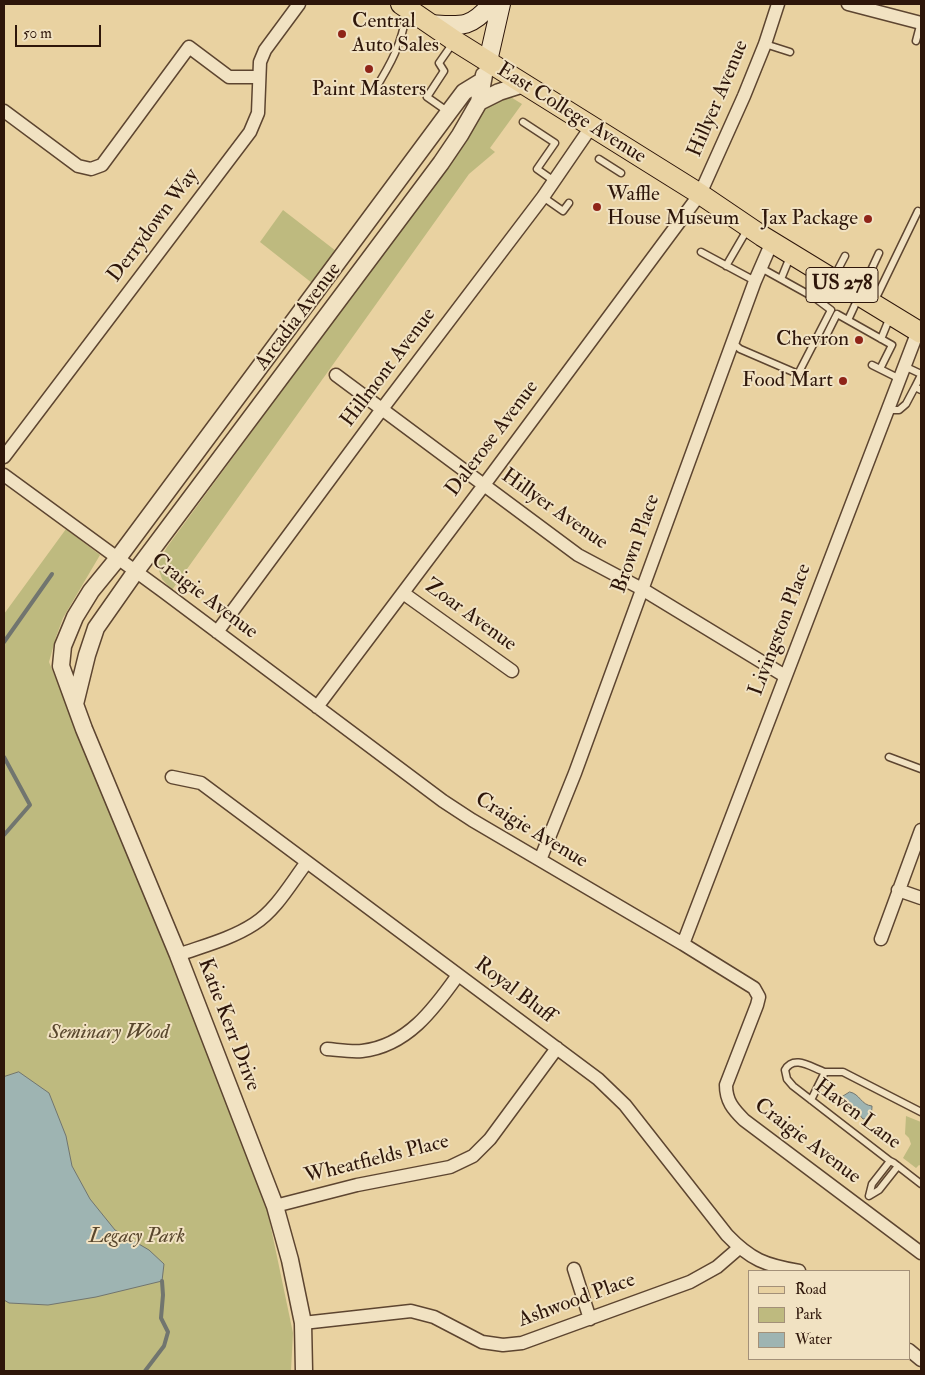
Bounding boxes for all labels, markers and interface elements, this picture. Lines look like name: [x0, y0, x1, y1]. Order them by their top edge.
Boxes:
place label: Central Auto Sales: [352, 9, 439, 59]
scale bar: [18, 15, 104, 47]
text: 50 m: [23, 24, 52, 43]
marker: Central Auto Sales: [336, 28, 348, 40]
street label: Hillyer Avenue: [683, 37, 755, 161]
street label: East College Avenue: [492, 58, 650, 170]
marker: Paint Masters: [363, 63, 375, 75]
place label: Paint Masters: [312, 77, 426, 103]
street label: Derrydown Way: [103, 164, 205, 288]
place label: Waffle House Museum: [607, 182, 739, 232]
marker: Waffle House Museum: [591, 201, 603, 213]
place label: Jax Package: [761, 206, 858, 232]
marker: Jax Package: [862, 213, 874, 225]
street label: Arcadia Avenue: [250, 258, 348, 376]
road number: US 278: [806, 268, 878, 302]
street label: Hillmont Avenue: [336, 303, 442, 433]
place label: Chevron: [776, 327, 849, 353]
marker: Chevron: [853, 334, 865, 346]
place label: Food Mart: [742, 368, 833, 394]
marker: Food Mart: [837, 375, 849, 387]
street label: Dalerose Avenue: [441, 376, 545, 502]
street label: Hillyer Avenue: [496, 464, 612, 556]
street label: Brown Place: [608, 491, 666, 597]
street label: Craigie Avenue: [146, 549, 262, 645]
street label: Livingston Place: [744, 560, 818, 700]
street label: Zoar Avenue: [419, 574, 521, 658]
street label: Craigie Avenue: [470, 787, 592, 875]
street label: Royal Bluff: [469, 953, 559, 1029]
street label: Katie Kerr Drive: [191, 955, 265, 1095]
park label: Seminary Wood: [49, 1020, 169, 1046]
street label: Haven Lane: [809, 1074, 905, 1156]
street label: Craigie Avenue: [749, 1094, 865, 1190]
street label: Wheatfields Place: [302, 1130, 452, 1190]
park label: Legacy Park: [89, 1224, 185, 1250]
street label: Ashwood Place: [515, 1268, 639, 1334]
legend: [748, 1270, 910, 1360]
text: Road: [795, 1280, 826, 1299]
text: Park: [795, 1305, 822, 1324]
text: Water: [795, 1330, 832, 1349]

